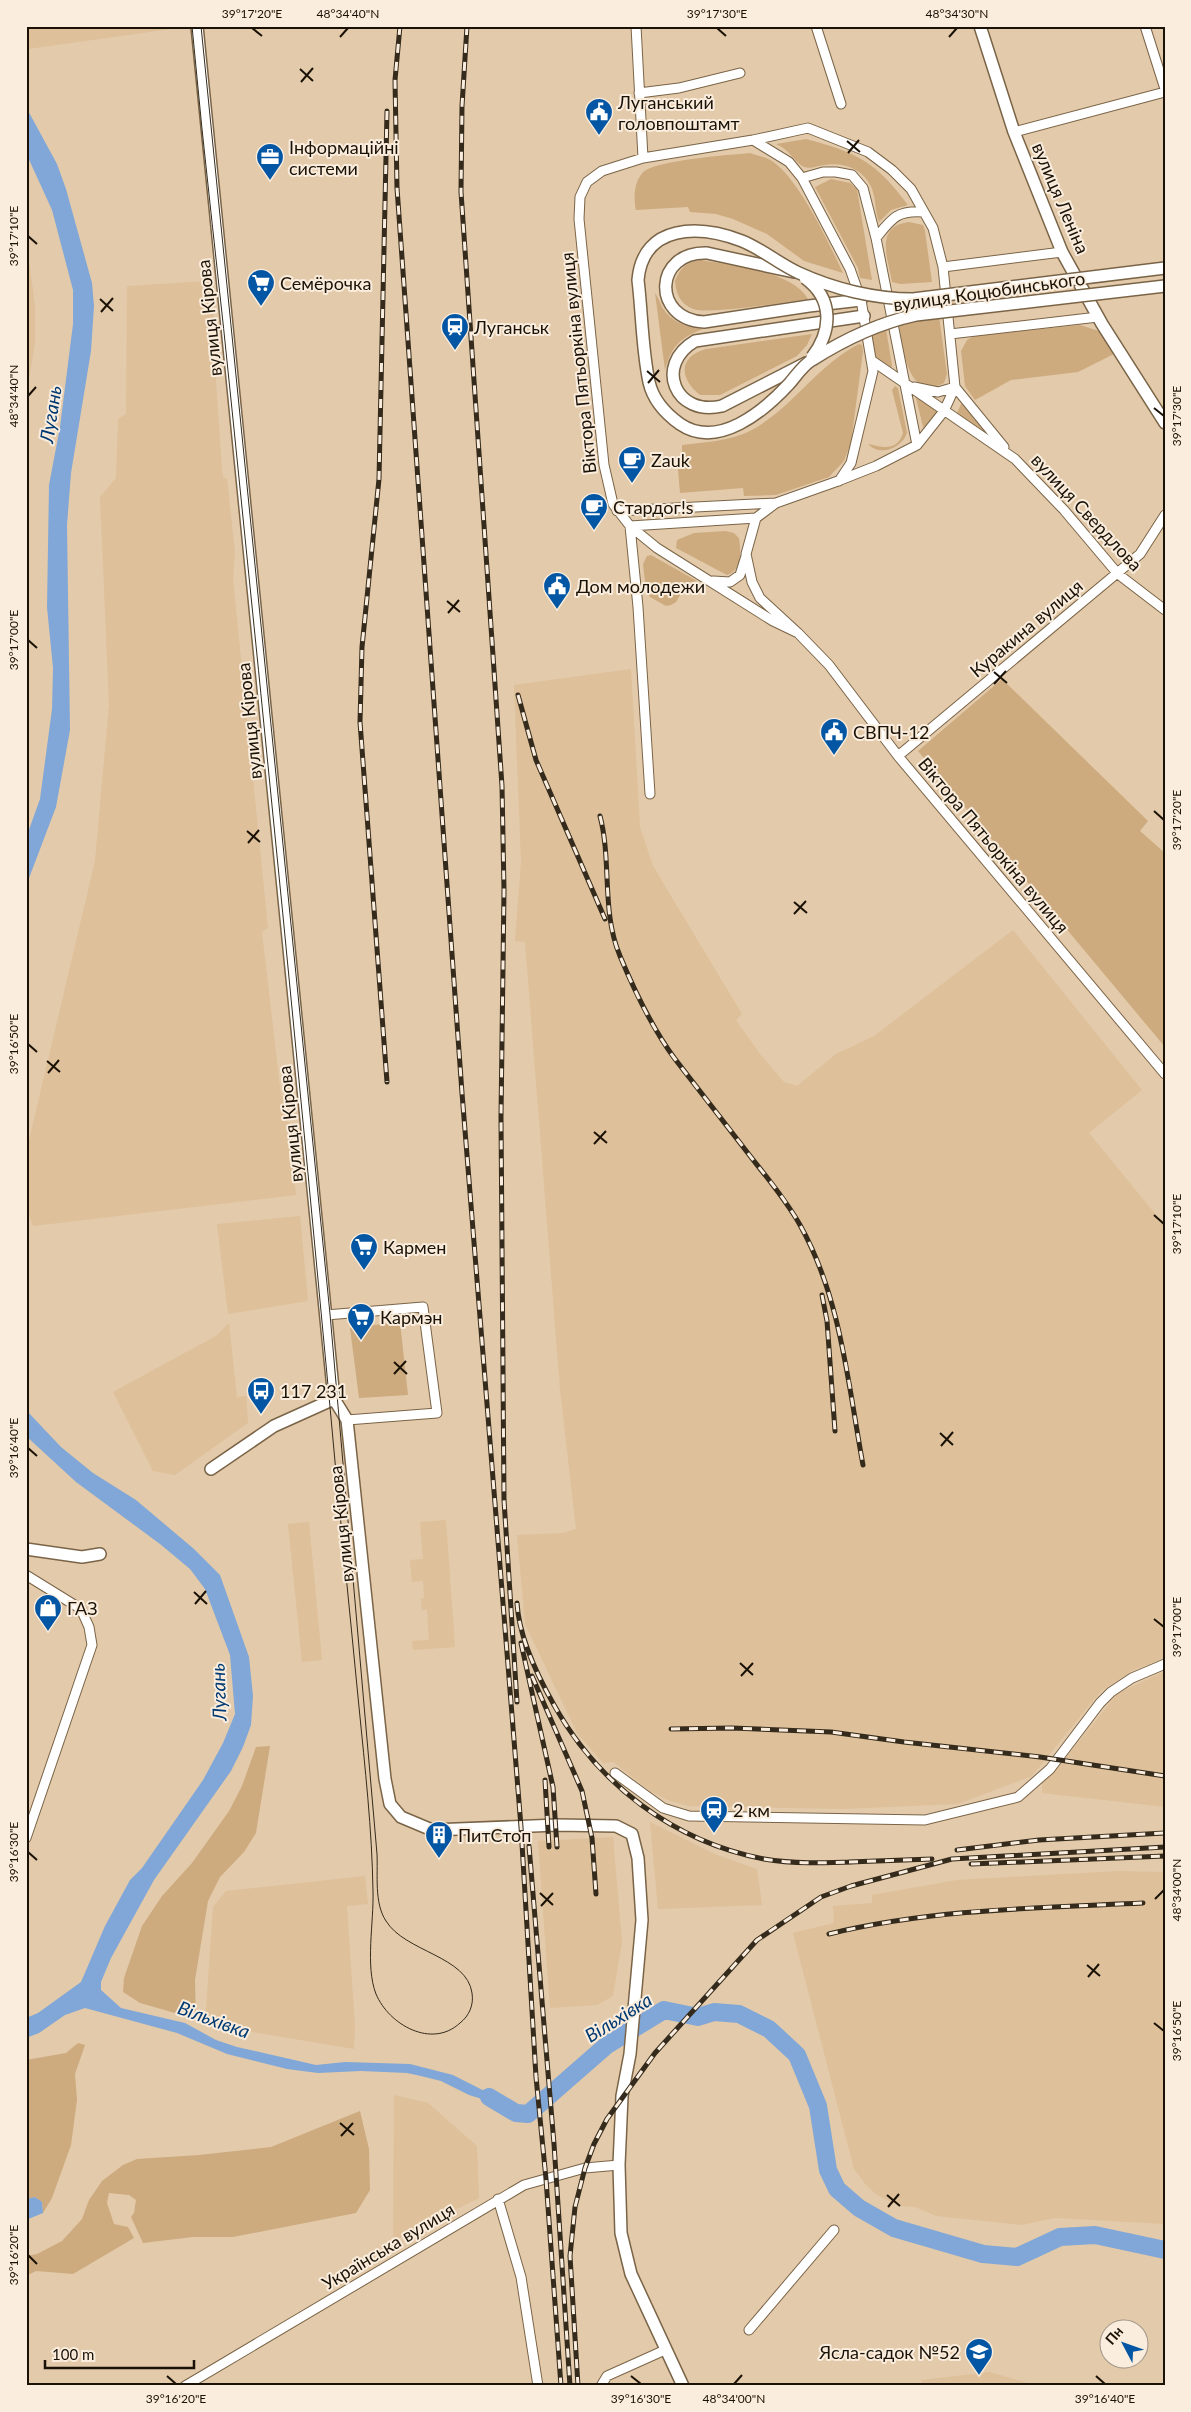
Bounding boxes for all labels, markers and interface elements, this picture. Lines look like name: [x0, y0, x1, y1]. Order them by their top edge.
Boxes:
text: 39°17'20"E: [222, 6, 282, 21]
text: 48°34'40"N: [317, 6, 379, 21]
text: 39°17'30"E: [687, 6, 747, 21]
text: 48°34'30"N: [926, 6, 988, 21]
place label: Луганський головпоштамт: [617, 91, 740, 134]
public building icon: Луганський головпоштамт: [584, 97, 614, 136]
place label: Інформаційні системи: [289, 136, 399, 179]
street label: вулиця Леніна: [1028, 139, 1094, 257]
office icon: Інформаційні системи: [255, 142, 285, 181]
text: 39°17'10"E: [6, 206, 21, 266]
street label: Віктора Пятьоркіна вулиця: [555, 251, 601, 475]
street label: вулиця Кірова: [192, 259, 226, 377]
street label: вулиця Коцюбинського: [892, 267, 1086, 315]
supermarket icon: Семёрочка: [246, 268, 276, 307]
place label: Семёрочка: [280, 272, 371, 294]
station icon: Луганськ: [440, 312, 470, 351]
place label: Луганськ: [473, 316, 550, 338]
text: 48°34'40"N: [6, 365, 21, 427]
water label: Лугань: [34, 384, 66, 445]
text: 39°17'30"E: [1169, 386, 1184, 446]
cafe icon: Zauk: [617, 445, 647, 484]
place label: Zauk: [651, 449, 691, 471]
street label: вулиця Свердлова: [1027, 449, 1147, 575]
cafe icon: Стардог!s: [579, 492, 609, 531]
place label: Стардог!s: [613, 496, 694, 518]
public building icon: Дом молодежи: [542, 571, 572, 610]
street label: Куракина вулиця: [965, 574, 1087, 682]
place label: Дом молодежи: [576, 575, 705, 597]
text: 39°17'00"E: [6, 610, 21, 670]
street label: вулиця Кірова: [232, 662, 266, 780]
public building icon: СВПЧ-12: [819, 717, 849, 756]
place label: СВПЧ-12: [853, 721, 929, 743]
street label: Віктора Пятьоркіна вулиця: [914, 753, 1074, 937]
text: 39°17'20"E: [1169, 790, 1184, 850]
text: 39°16'50"E: [6, 1014, 21, 1074]
street label: вулиця Кірова: [273, 1065, 307, 1183]
text: 39°17'10"E: [1169, 1194, 1184, 1254]
supermarket icon: Кармен: [349, 1232, 379, 1271]
place label: Кармен: [383, 1236, 446, 1258]
supermarket icon: Кармэн: [346, 1302, 376, 1341]
place label: Кармэн: [380, 1306, 442, 1328]
bus stop icon: 117 231: [246, 1376, 276, 1415]
place label: 117 231: [280, 1380, 347, 1402]
text: 39°16'40"E: [6, 1418, 21, 1478]
street label: вулиця Кірова: [324, 1465, 358, 1583]
shop icon: ГАЗ: [33, 1593, 63, 1632]
place label: ГАЗ: [67, 1597, 98, 1619]
text: 39°17'00"E: [1169, 1597, 1184, 1657]
water label: Лугань: [206, 1663, 231, 1722]
station icon: 2 км: [699, 1795, 729, 1834]
place label: 2 км: [733, 1799, 770, 1821]
building icon: ПитСтоп: [424, 1820, 454, 1859]
text: 39°16'30"E: [6, 1822, 21, 1882]
place label: ПитСтоп: [458, 1824, 531, 1846]
text: 48°34'00"N: [1169, 1859, 1184, 1921]
water label: Вільхівка: [580, 1987, 656, 2047]
water label: Вільхівка: [175, 1995, 253, 2043]
text: 39°16'50"E: [1169, 2001, 1184, 2061]
street label: Українська вулиця: [318, 2198, 458, 2294]
text: 39°16'20"E: [6, 2225, 21, 2285]
north arrow: [1098, 2320, 1148, 2370]
text: Пн: [1101, 2323, 1126, 2348]
scale bar: [45, 2337, 194, 2369]
school or university icon: Ясла-садок №52: [964, 2337, 994, 2376]
place label: Ясла-садок №52: [818, 2341, 960, 2363]
text: 100 m: [52, 2345, 94, 2363]
text: 39°16'20"E: [146, 2391, 206, 2406]
text: 39°16'30"E: [611, 2391, 671, 2406]
text: 48°34'00"N: [703, 2391, 765, 2406]
text: 39°16'40"E: [1075, 2391, 1135, 2406]

